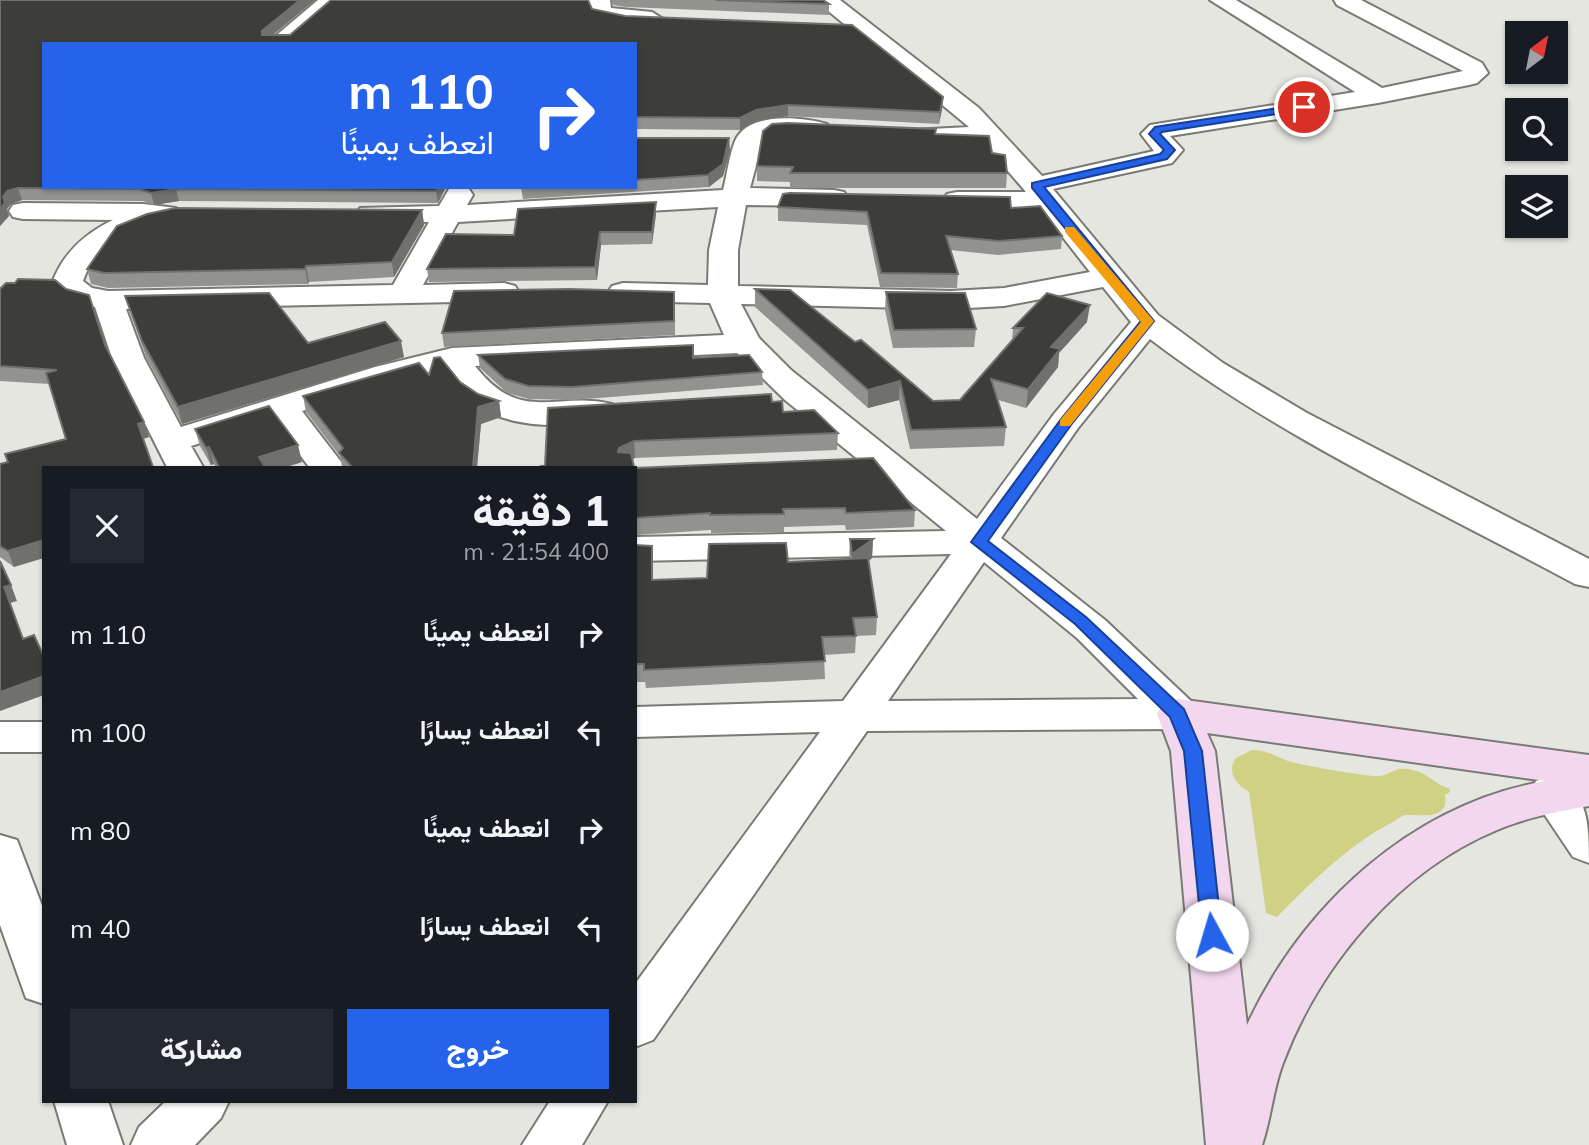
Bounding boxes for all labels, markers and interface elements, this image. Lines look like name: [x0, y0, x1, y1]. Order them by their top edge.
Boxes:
north arrow: [1505, 21, 1568, 84]
map controls: [1505, 21, 1568, 238]
text: 110 m: [348, 60, 494, 121]
icon: right: [518, 70, 609, 161]
pin: [1274, 77, 1334, 137]
icon: arrive: [1285, 88, 1323, 126]
button: search: [1505, 98, 1568, 161]
text: انعطف يمينًا: [340, 122, 494, 162]
button: layers: [1505, 175, 1568, 238]
text: 1 دقيقة: [472, 484, 609, 537]
button: close: [70, 489, 144, 563]
text: 400 m · 21:54: [464, 537, 609, 566]
text: انعطف يمينًا: [423, 615, 550, 648]
icon: right: [571, 615, 609, 653]
text: 110 m: [70, 618, 146, 651]
text: انعطف يسارًا: [420, 713, 550, 746]
icon: left: [571, 713, 609, 751]
text: 100 m: [70, 716, 146, 749]
text: انعطف يمينًا: [423, 811, 550, 844]
icon: right: [571, 811, 609, 849]
text: 80 m: [70, 814, 131, 847]
position arrow: [1175, 898, 1249, 972]
text: انعطف يسارًا: [420, 909, 550, 942]
icon: left: [571, 909, 609, 947]
text: 40 m: [70, 912, 131, 945]
button: مشاركة: [70, 1009, 333, 1089]
button: خروج: [347, 1009, 609, 1089]

